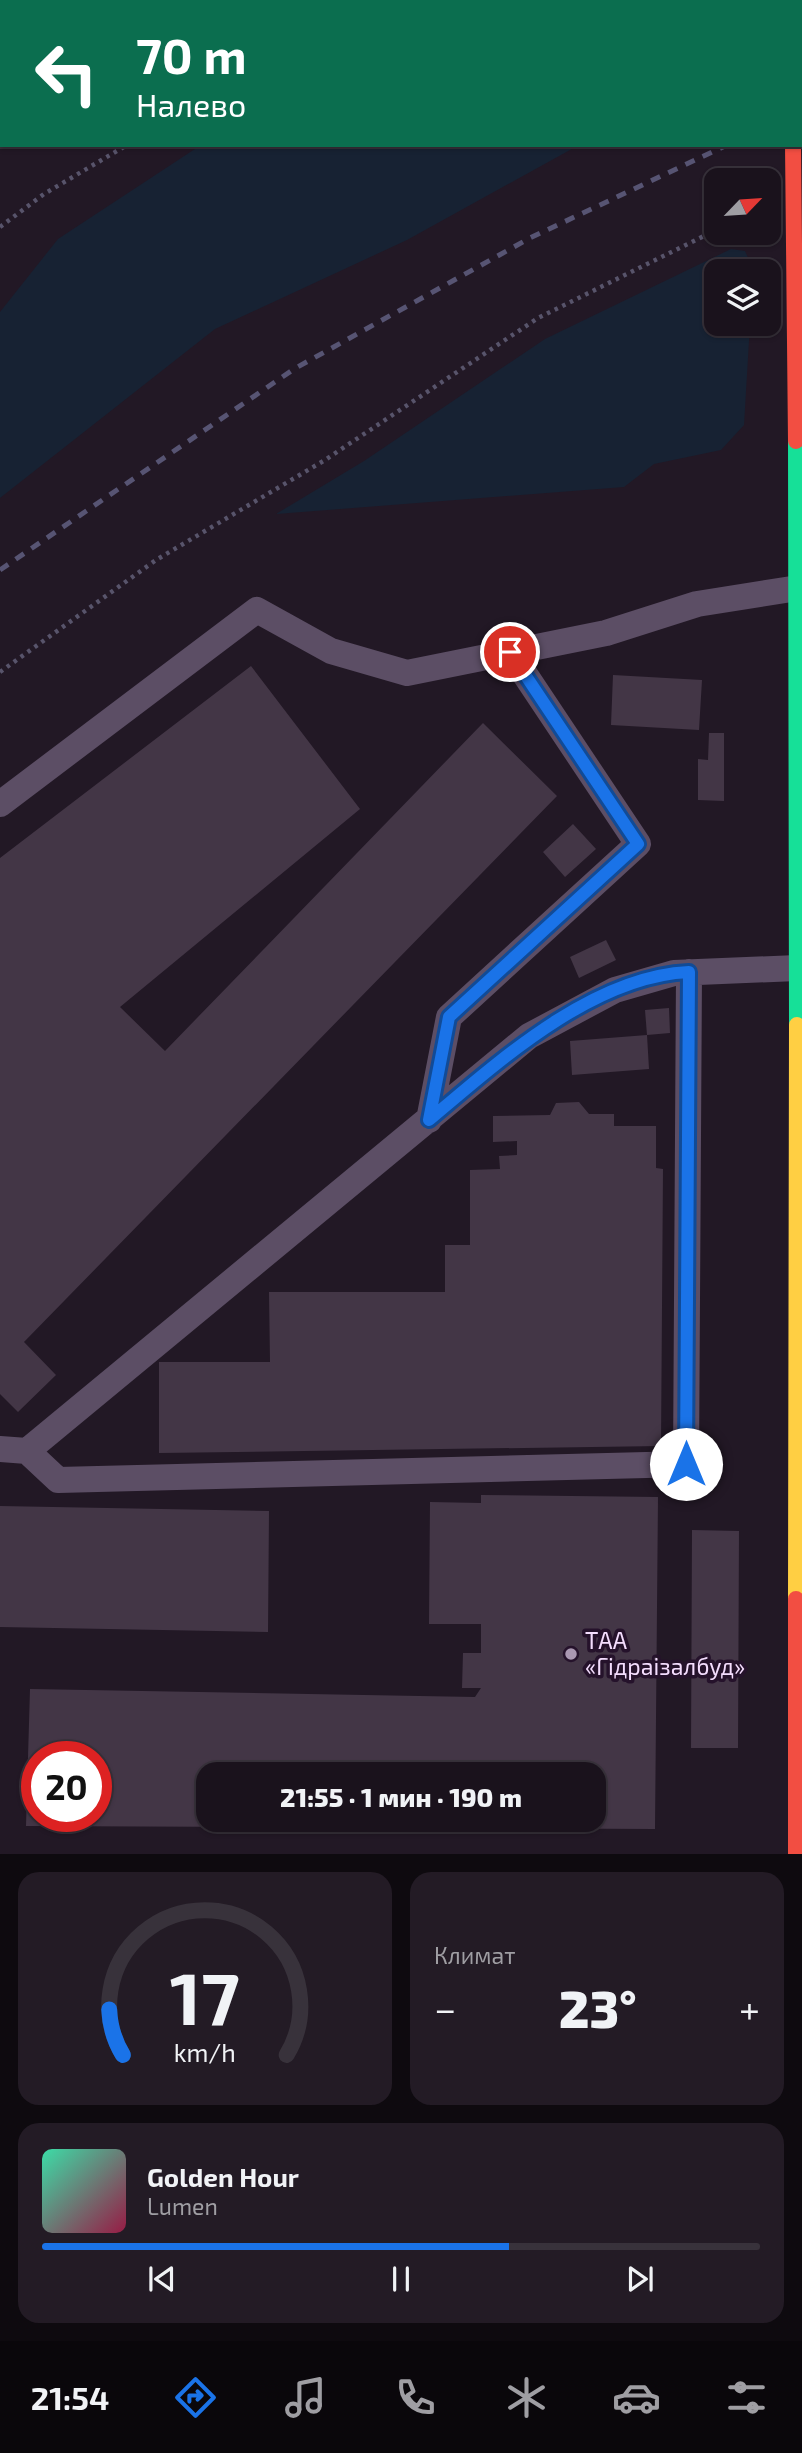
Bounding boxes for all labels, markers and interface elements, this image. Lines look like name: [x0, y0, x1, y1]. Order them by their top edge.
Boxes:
text: 70 m: [136, 25, 247, 84]
icon: left: [21, 28, 112, 119]
text: Налево: [136, 85, 246, 123]
north arrow: [704, 168, 780, 245]
map controls: [704, 168, 781, 336]
button: layers: [704, 259, 781, 336]
pin: [480, 622, 540, 682]
icon: arrive: [491, 633, 529, 671]
position arrow: [649, 1427, 723, 1501]
place label: ТАА «Гідраізалбуд»: [585, 1626, 745, 1681]
marker: ТАА «Гідраізалбуд»: [563, 1646, 579, 1662]
speed limit sign: 20: [21, 1741, 112, 1832]
text: 21:55 · 1 мин · 190 m: [280, 1781, 522, 1812]
text: Климат: [434, 1941, 515, 1969]
text: 17: [170, 1952, 240, 2040]
text: 23°: [559, 1976, 637, 2038]
text: −: [434, 1985, 456, 2031]
text: +: [739, 1985, 760, 2031]
text: km/h: [174, 2036, 236, 2066]
text: Golden Hour: [147, 2161, 299, 2192]
text: Lumen: [147, 2192, 218, 2220]
icon: previous: [143, 2260, 181, 2298]
icon: pause: [382, 2260, 420, 2298]
icon: next: [621, 2260, 659, 2298]
icon: directions: [171, 2373, 220, 2422]
icon: music: [281, 2373, 330, 2422]
icon: phone: [391, 2373, 440, 2422]
icon: climate: [502, 2373, 551, 2422]
icon: car: [612, 2373, 661, 2422]
icon: filters: [722, 2373, 771, 2422]
text: 21:54: [31, 2378, 109, 2416]

